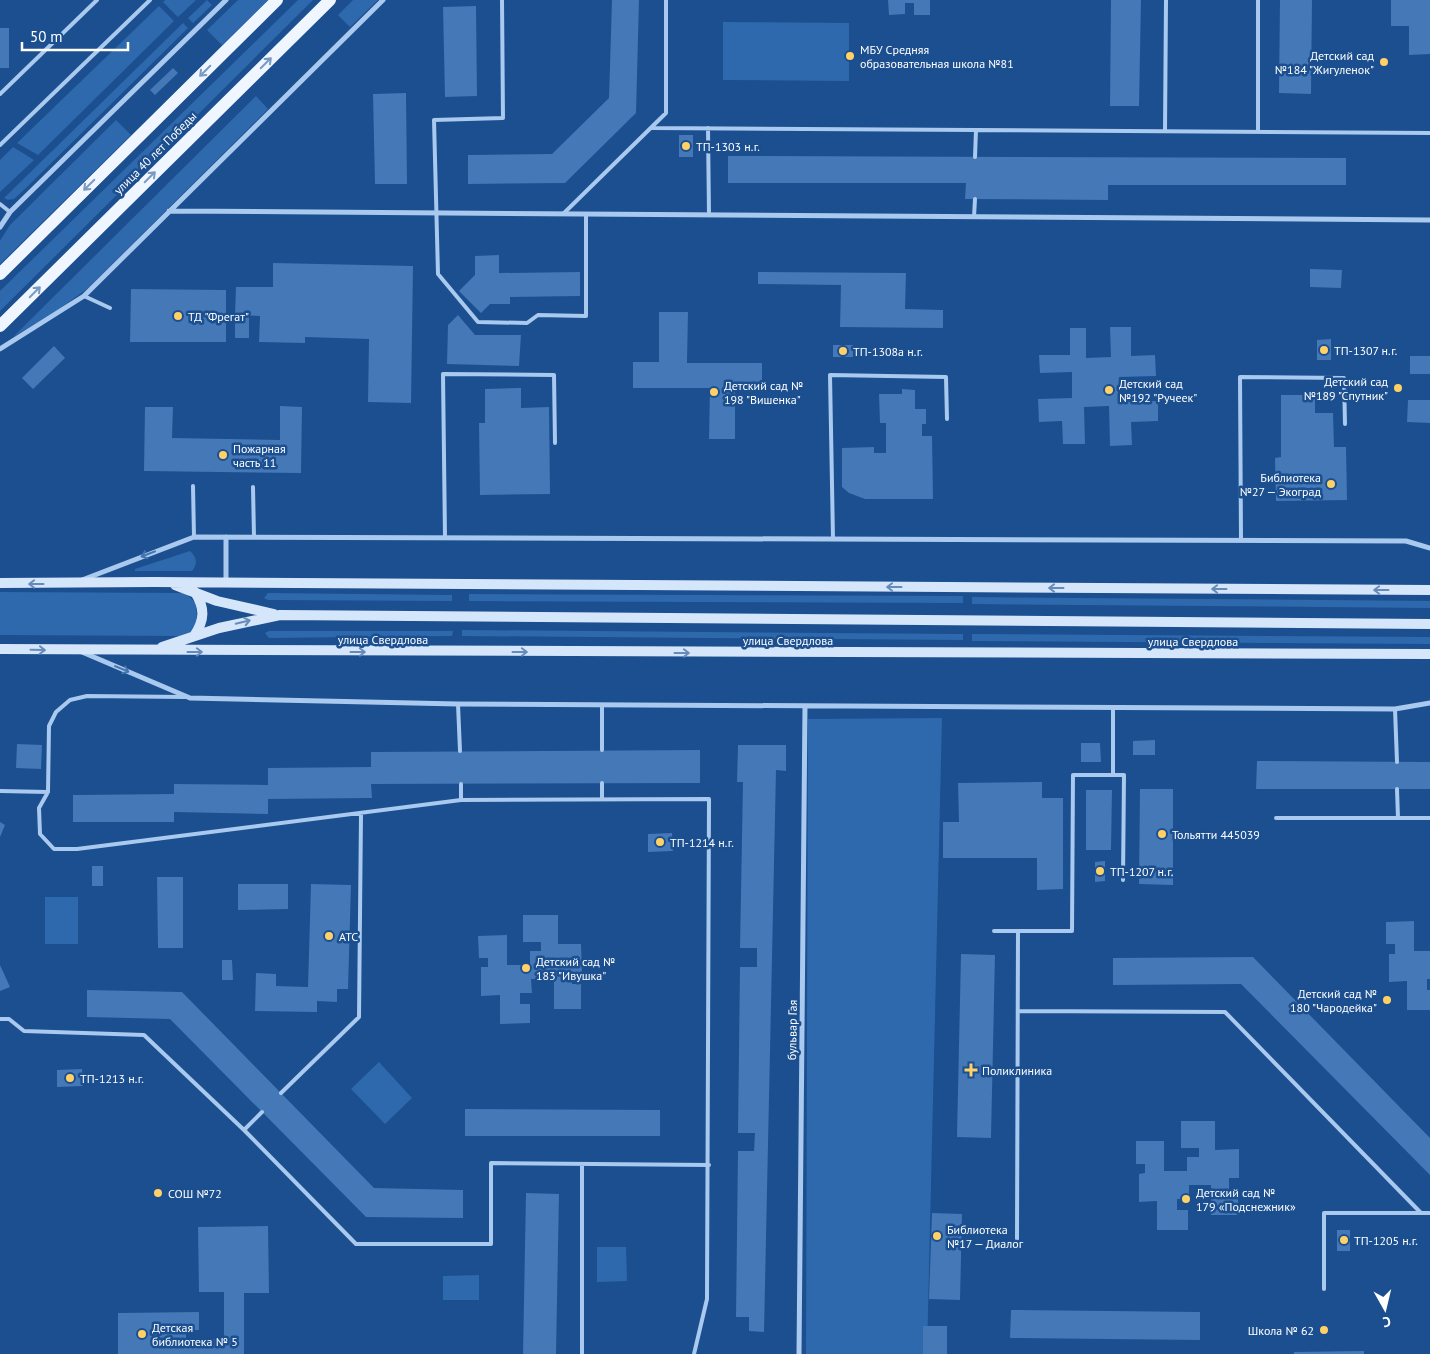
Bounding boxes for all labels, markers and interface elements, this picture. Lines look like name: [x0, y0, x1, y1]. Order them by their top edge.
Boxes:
scale bar: [22, 20, 129, 52]
text: 50 m: [30, 27, 63, 46]
place label: МБУ Средняя образовательная школа №81: [860, 42, 1014, 71]
place label: Детский сад №184 "Жигуленок": [1275, 48, 1375, 77]
marker: МБУ Средняя образовательная школа №81: [844, 50, 856, 62]
marker: Детский сад №184 "Жигуленок": [1378, 56, 1390, 68]
one-way arrow: [260, 57, 272, 69]
one-way arrow: [199, 65, 211, 77]
street label: улица 40 лет Победы: [111, 109, 199, 197]
place label: ТП-1303 н.г.: [696, 139, 760, 154]
marker: ТП-1303 н.г.: [680, 140, 692, 152]
one-way arrow: [144, 171, 156, 184]
one-way arrow: [84, 179, 96, 191]
one-way arrow: [28, 286, 41, 298]
place label: ТД "Фрегат": [188, 309, 249, 324]
marker: ТД "Фрегат": [172, 310, 184, 322]
place label: ТП-1307 н.г.: [1334, 343, 1397, 358]
place label: ТП-1308а н.г.: [853, 344, 923, 359]
marker: ТП-1307 н.г.: [1318, 344, 1330, 356]
marker: ТП-1308а н.г.: [837, 345, 849, 357]
place label: Детский сад №189 "Спутник": [1304, 374, 1389, 403]
place label: Детский сад №192 "Ручеек": [1119, 376, 1197, 405]
place label: Детский сад № 198 "Вишенка": [724, 378, 803, 407]
marker: Детский сад №189 "Спутник": [1392, 382, 1404, 394]
marker: Детский сад №192 "Ручеек": [1103, 384, 1115, 396]
marker: Детский сад № 198 "Вишенка": [708, 386, 720, 398]
place label: Пожарная часть 11: [233, 441, 286, 470]
marker: Пожарная часть 11: [217, 449, 229, 461]
place label: Библиотека №27 — Экоград: [1240, 470, 1321, 499]
marker: Библиотека №27 — Экоград: [1325, 478, 1337, 490]
one-way arrow: [141, 550, 156, 559]
one-way arrow: [28, 579, 44, 589]
one-way arrow: [886, 582, 902, 592]
one-way arrow: [1049, 583, 1065, 593]
one-way arrow: [1211, 584, 1228, 594]
one-way arrow: [1374, 585, 1390, 595]
one-way arrow: [234, 617, 250, 626]
street label: улица Свердлова: [338, 632, 428, 647]
street label: улица Свердлова: [743, 633, 833, 648]
street label: улица Свердлова: [1148, 634, 1238, 649]
one-way arrow: [30, 645, 46, 655]
one-way arrow: [187, 647, 203, 656]
one-way arrow: [349, 647, 365, 657]
one-way arrow: [512, 647, 528, 657]
one-way arrow: [674, 648, 690, 657]
one-way arrow: [114, 665, 129, 674]
place label: Тольятти 445039: [1172, 827, 1260, 842]
marker: Тольятти 445039: [1156, 828, 1168, 840]
place label: ТП-1214 н.г.: [670, 835, 734, 850]
marker: ТП-1214 н.г.: [654, 836, 666, 848]
place label: ТП-1207 н.г.: [1110, 864, 1173, 879]
marker: ТП-1207 н.г.: [1094, 865, 1106, 877]
place label: АТС: [339, 929, 358, 944]
marker: АТС: [323, 930, 335, 942]
place label: Детский сад № 183 "Ивушка": [536, 954, 615, 983]
marker: Детский сад № 183 "Ивушка": [520, 962, 532, 974]
place label: Детский сад № 180 "Чародейка": [1290, 986, 1377, 1015]
marker: Детский сад № 180 "Чародейка": [1381, 994, 1393, 1006]
street label: бульвар Гая: [784, 1000, 800, 1060]
marker: Поликлиника: [964, 1063, 978, 1077]
place label: Поликлиника: [982, 1063, 1052, 1078]
place label: ТП-1213 н.г.: [80, 1071, 144, 1086]
marker: ТП-1213 н.г.: [64, 1072, 76, 1084]
place label: Детский сад № 179 «Подснежник»: [1196, 1185, 1296, 1214]
place label: СОШ №72: [168, 1186, 222, 1201]
marker: СОШ №72: [152, 1187, 164, 1199]
marker: Детский сад № 179 «Подснежник»: [1180, 1193, 1192, 1205]
place label: Библиотека №17 — Диалог: [947, 1222, 1024, 1251]
marker: Библиотека №17 — Диалог: [931, 1230, 943, 1242]
place label: ТП-1205 н.г.: [1354, 1233, 1418, 1248]
marker: ТП-1205 н.г.: [1338, 1234, 1350, 1246]
north arrow: [1360, 1284, 1410, 1334]
text: С: [1382, 1312, 1392, 1331]
place label: Детская библиотека № 5: [152, 1320, 238, 1349]
place label: Школа № 62: [1248, 1323, 1314, 1338]
marker: Школа № 62: [1318, 1324, 1330, 1336]
marker: Детская библиотека № 5: [136, 1328, 148, 1340]

